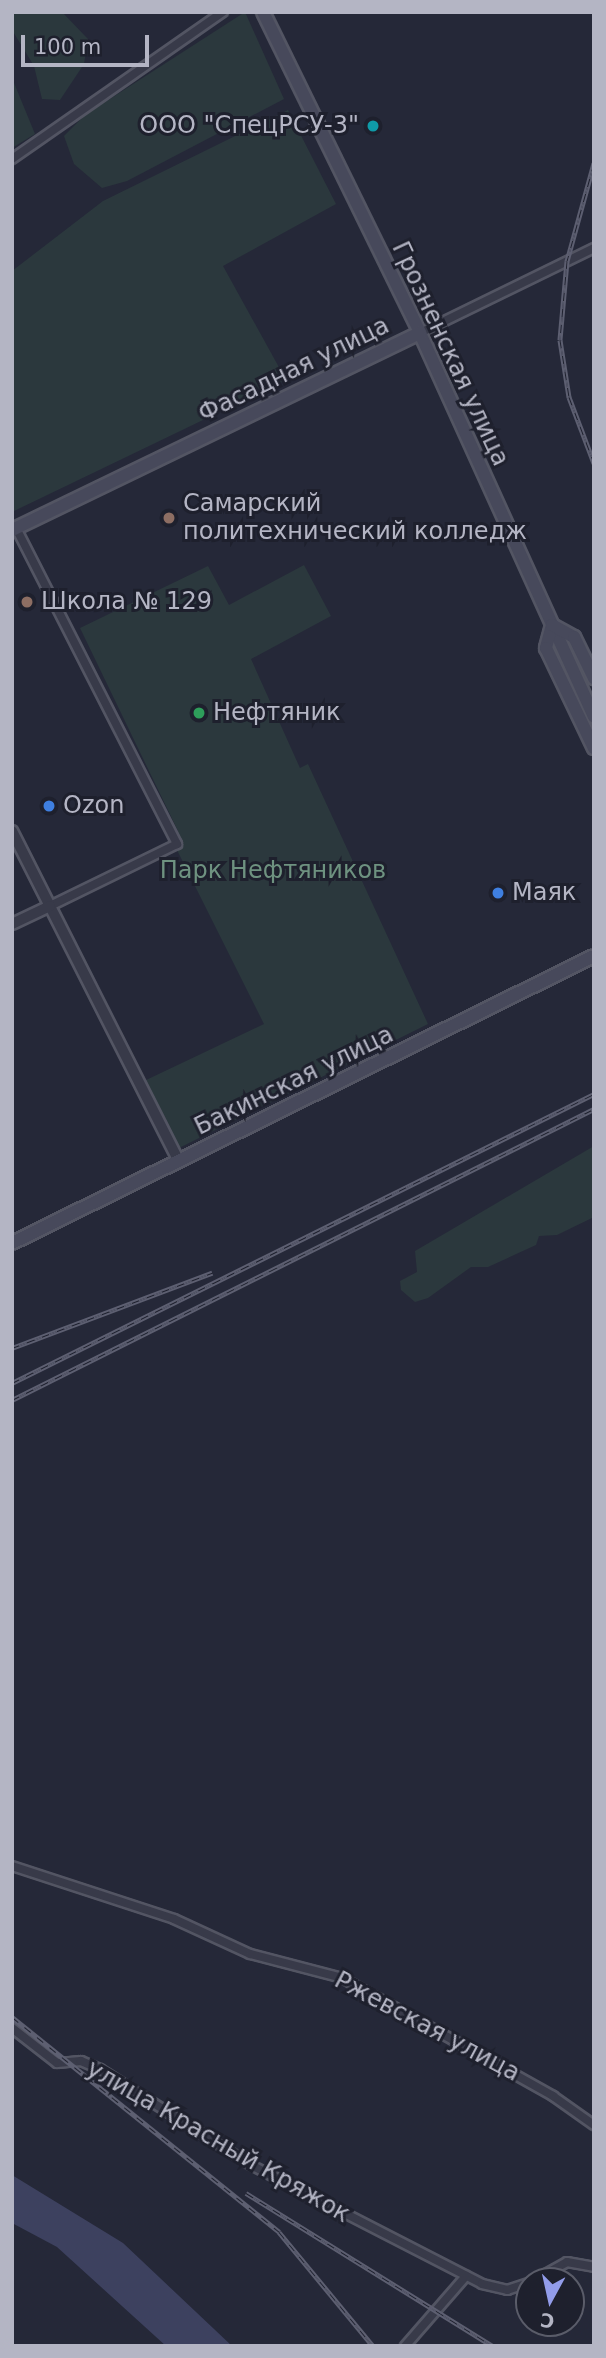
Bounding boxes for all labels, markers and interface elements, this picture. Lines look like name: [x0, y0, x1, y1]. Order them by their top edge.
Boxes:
scale bar: [24, 21, 152, 65]
text: 100 m: [34, 35, 101, 59]
place label: ООО "СпецРСУ-3": [139, 112, 359, 140]
marker: ООО "СпецРСУ-3": [365, 118, 381, 134]
street label: Грозненская улица: [385, 237, 515, 471]
street label: Фасадная улица: [194, 311, 394, 429]
place label: Самарский политехнический колледж: [183, 490, 527, 546]
marker: Самарский политехнический колледж: [161, 510, 177, 526]
place label: Школа № 129: [41, 588, 212, 616]
marker: Школа № 129: [19, 594, 35, 610]
place label: Нефтяник: [213, 699, 341, 727]
marker: Нефтяник: [191, 705, 207, 721]
place label: Ozon: [63, 792, 124, 820]
marker: Ozon: [41, 798, 57, 814]
park label: Парк Нефтяников: [160, 857, 386, 885]
place label: Маяк: [512, 879, 576, 907]
marker: Маяк: [490, 885, 506, 901]
street label: Бакинская улица: [190, 1020, 398, 1142]
street label: Ржевская улица: [329, 1966, 525, 2088]
street label: улица Красный Кряжок: [81, 2055, 355, 2229]
north arrow: [515, 2267, 585, 2337]
text: С: [539, 2309, 556, 2333]

